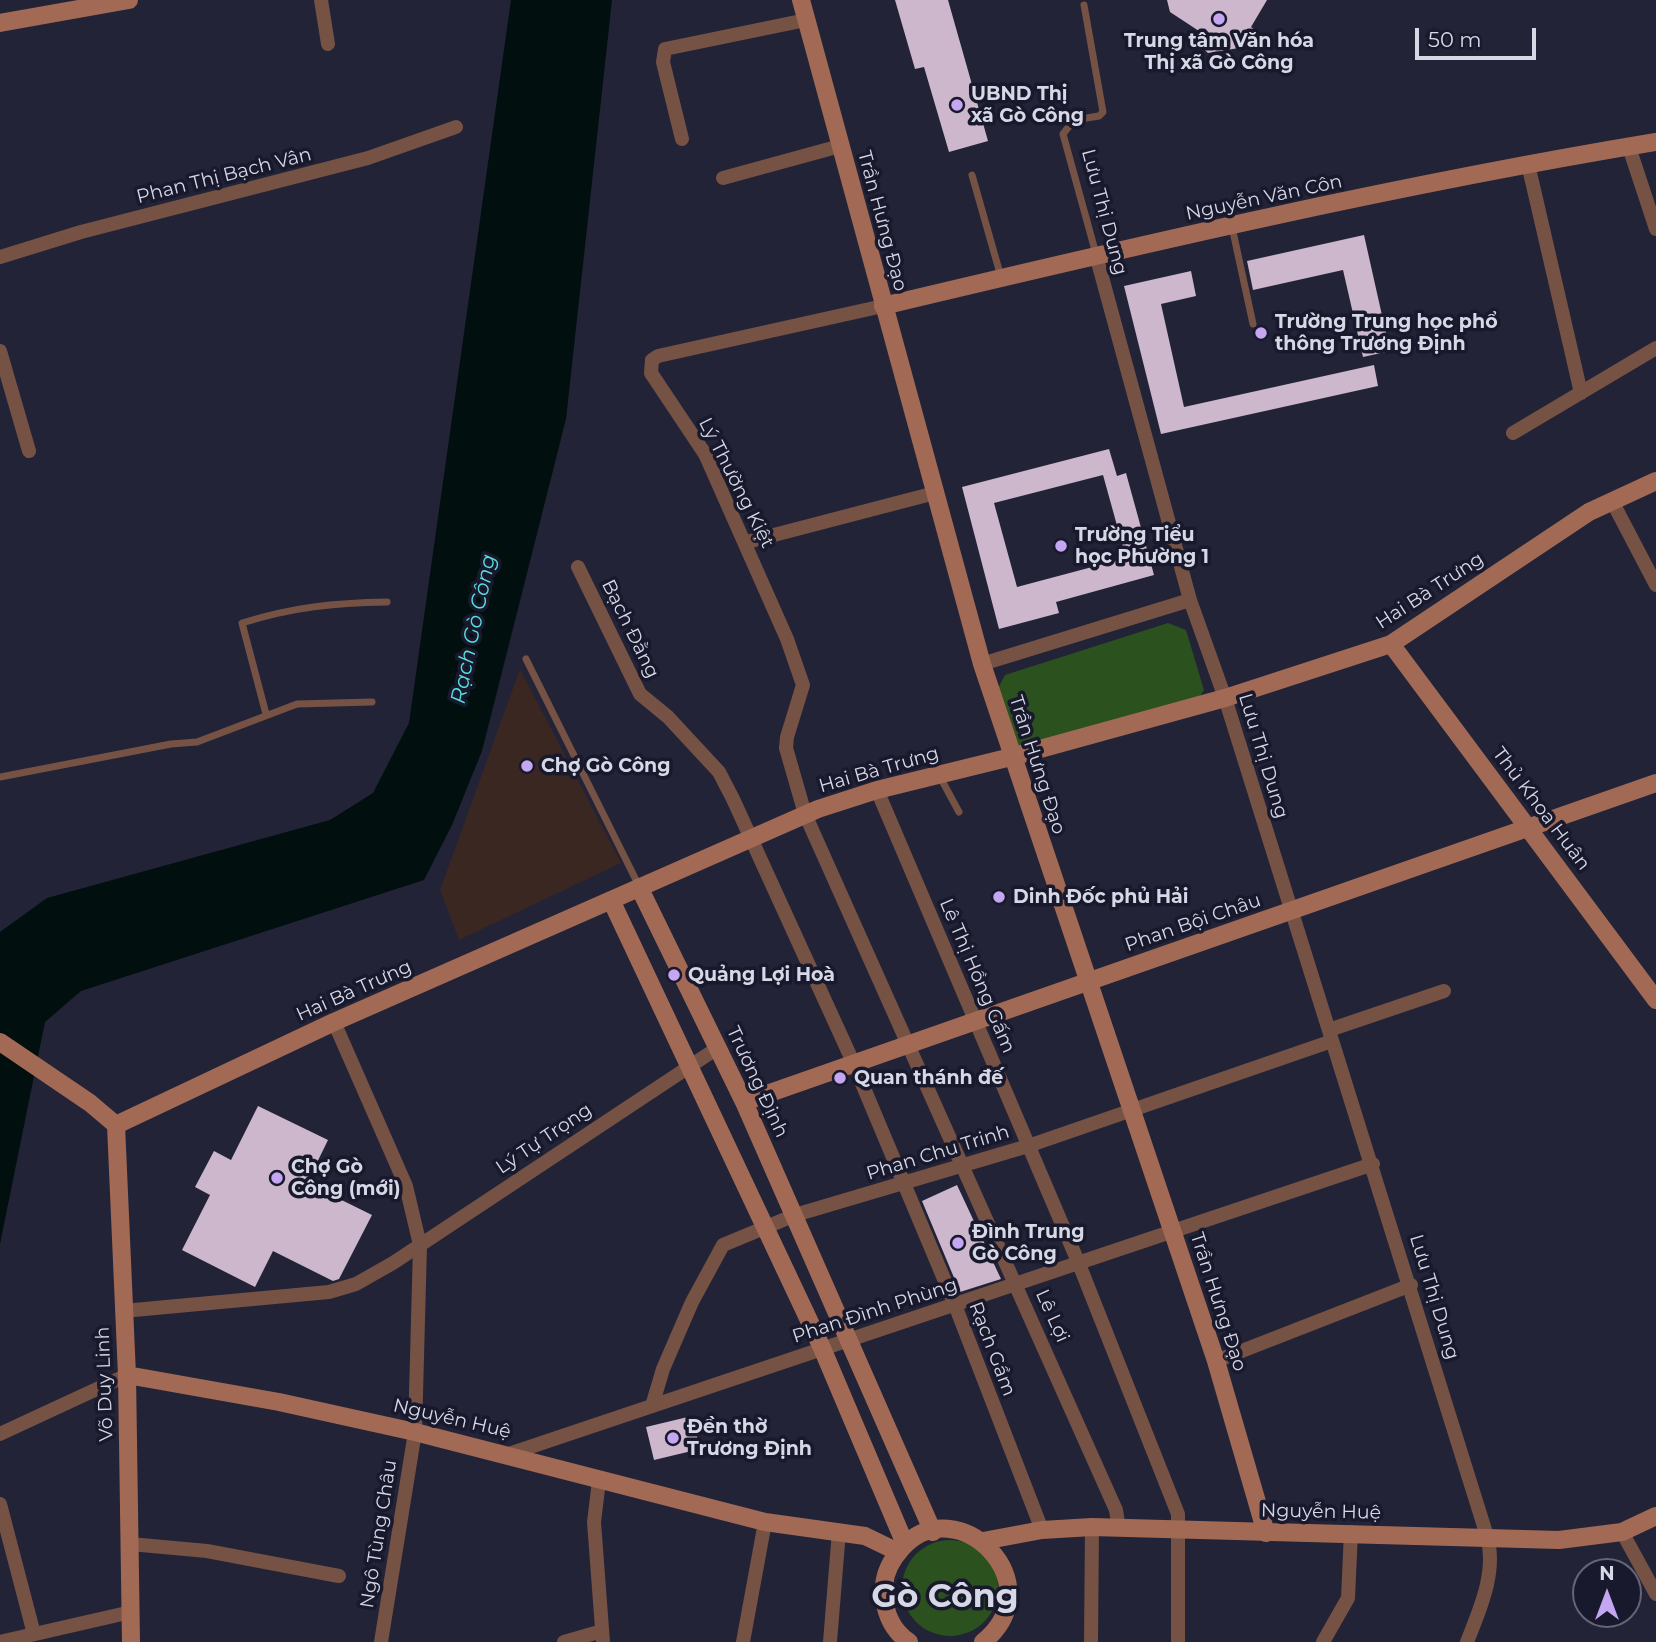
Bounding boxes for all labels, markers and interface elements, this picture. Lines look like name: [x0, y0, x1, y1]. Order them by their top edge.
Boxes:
marker: Trung tâm Văn hóa Thị xã Gò Công: [1211, 11, 1227, 27]
scale bar: [1418, 14, 1539, 58]
text: 50 m: [1428, 27, 1482, 52]
place label: Trung tâm Văn hóa Thị xã Gò Công: [1124, 30, 1314, 74]
place label: UBND Thị xã Gò Công: [971, 83, 1084, 127]
marker: UBND Thị xã Gò Công: [949, 97, 965, 113]
street label: Phan Thị Bạch Vân: [134, 143, 314, 209]
street label: Lưu Thị Dung: [1076, 146, 1132, 278]
street label: Trần Hưng Đạo: [852, 148, 912, 294]
street label: Nguyễn Văn Côn: [1184, 170, 1344, 226]
place label: Trường Trung học phổ thông Trương Định: [1275, 311, 1498, 355]
marker: Trường Trung học phổ thông Trương Định: [1253, 325, 1269, 341]
street label: Lý Thường Kiệt: [693, 414, 779, 552]
place label: Trường Tiểu học Phường 1: [1075, 524, 1209, 568]
marker: Trường Tiểu học Phường 1: [1053, 538, 1069, 554]
street label: Hai Bà Trưng: [1372, 548, 1488, 634]
water label: Rạch Gò Công: [446, 552, 502, 706]
street label: Bạch Đằng: [596, 576, 664, 682]
street label: Lưu Thị Dung: [1233, 691, 1293, 821]
street label: Trần Hưng Đạo: [1004, 693, 1070, 837]
street label: Hai Bà Trưng: [816, 742, 942, 798]
street label: Thủ Khoa Huân: [1487, 743, 1595, 875]
place label: Chợ Gò Công: [541, 755, 671, 777]
marker: Chợ Gò Công: [519, 758, 535, 774]
place label: Dinh Đốc phủ Hải: [1013, 886, 1189, 908]
marker: Dinh Đốc phủ Hải: [991, 889, 1007, 905]
street label: Phan Bội Châu: [1122, 889, 1264, 957]
street label: Lê Thị Hồng Gấm: [934, 895, 1020, 1057]
street label: Hai Bà Trưng: [293, 955, 415, 1027]
place label: Quảng Lợi Hoà: [688, 964, 835, 986]
marker: Quảng Lợi Hoà: [666, 967, 682, 983]
street label: Trương Định: [721, 1023, 793, 1141]
place label: Quan thánh đế: [854, 1067, 1003, 1089]
marker: Quan thánh đế: [832, 1070, 848, 1086]
street label: Lý Tự Trọng: [492, 1099, 596, 1179]
street label: Phan Chu Trinh: [864, 1120, 1012, 1186]
place label: Chợ Gò Công (mới): [291, 1156, 400, 1200]
marker: Chợ Gò Công (mới): [269, 1170, 285, 1186]
place label: Đình Trung Gò Công: [972, 1221, 1085, 1265]
street label: Trần Hưng Đạo: [1185, 1230, 1251, 1374]
street label: Lưu Thị Dung: [1404, 1232, 1464, 1362]
marker: Đình Trung Gò Công: [950, 1235, 966, 1251]
street label: Phan Đình Phùng: [790, 1274, 960, 1348]
street label: Lê Lợi: [1030, 1286, 1074, 1346]
street label: Rạch Gầm: [964, 1299, 1020, 1399]
street label: Võ Duy Linh: [92, 1326, 118, 1442]
street label: Nguyễn Huệ: [391, 1394, 513, 1444]
place label: Đền thờ Trương Định: [687, 1416, 812, 1460]
marker: Đền thờ Trương Định: [665, 1430, 681, 1446]
street label: Ngô Tùng Châu: [356, 1458, 402, 1610]
street label: Nguyễn Huệ: [1261, 1500, 1381, 1524]
north arrow: [1572, 1558, 1642, 1628]
text: N: [1599, 1562, 1615, 1585]
district label: Gò Công: [871, 1577, 1019, 1617]

